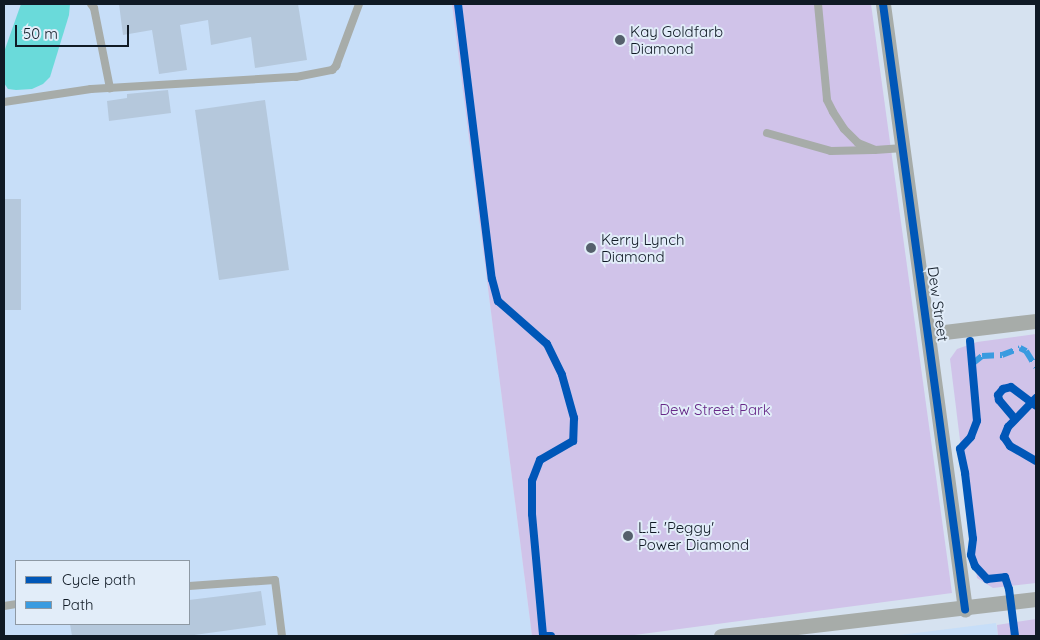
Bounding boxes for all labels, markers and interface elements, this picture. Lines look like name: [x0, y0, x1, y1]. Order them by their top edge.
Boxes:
scale bar: [18, 15, 131, 47]
place label: Kay Goldfarb Diamond: [630, 22, 723, 57]
text: 50 m: [23, 24, 58, 43]
marker: Kay Goldfarb Diamond: [614, 34, 626, 46]
place label: Kerry Lynch Diamond: [601, 230, 685, 265]
marker: Kerry Lynch Diamond: [585, 242, 597, 254]
street label: Dew Street: [924, 265, 952, 343]
park label: Dew Street Park: [659, 401, 771, 419]
place label: L.E. 'Peggy' Power Diamond: [638, 518, 749, 553]
marker: L.E. 'Peggy' Power Diamond: [622, 530, 634, 542]
legend: [15, 560, 190, 625]
text: Cycle path: [62, 570, 136, 589]
text: Path: [62, 595, 94, 614]

